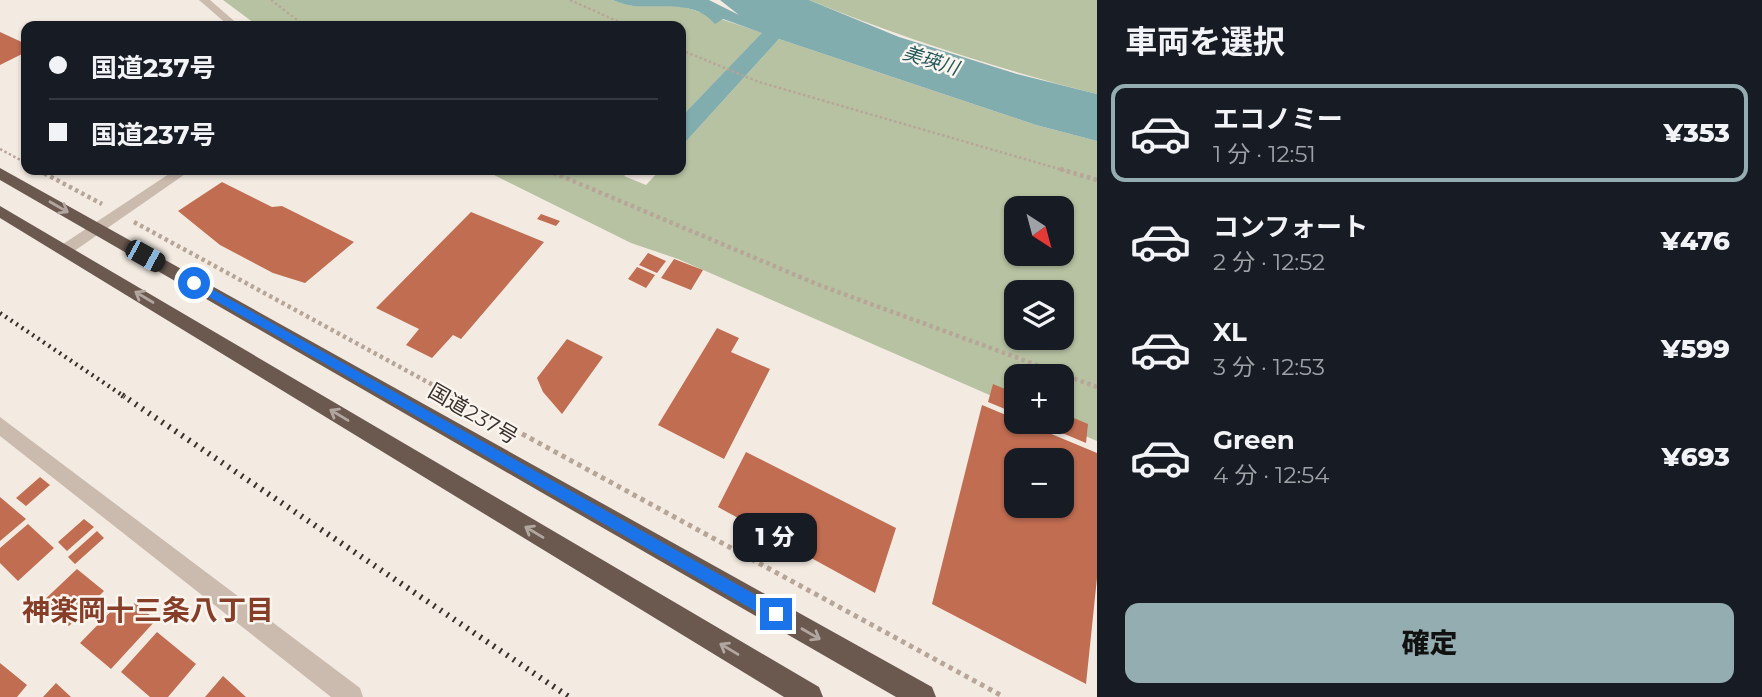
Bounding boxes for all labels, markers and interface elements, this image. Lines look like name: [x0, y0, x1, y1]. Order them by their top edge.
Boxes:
text: 車両を選択: [1125, 22, 1285, 61]
water label: 美瑛川: [900, 41, 963, 80]
text: 国道237号: [91, 52, 216, 84]
icon: car: [1129, 102, 1192, 165]
text: エコノミー: [1213, 103, 1343, 135]
text: ¥353: [1663, 117, 1730, 149]
text: 国道237号: [91, 119, 216, 151]
text: 1 分 · 12:51: [1213, 140, 1316, 168]
north arrow: [1004, 196, 1074, 266]
map controls: [1004, 196, 1074, 518]
one-way arrow: [49, 200, 69, 214]
icon: car: [1129, 210, 1192, 273]
text: コンフォート: [1213, 211, 1368, 243]
text: ¥476: [1661, 225, 1730, 257]
car: [122, 237, 169, 275]
text: 2 分 · 12:52: [1213, 248, 1325, 276]
route start: [178, 267, 210, 299]
button: layers: [1004, 280, 1074, 350]
one-way arrow: [135, 290, 155, 304]
text: XL: [1213, 316, 1247, 348]
icon: car: [1129, 318, 1192, 381]
text: ¥599: [1661, 333, 1730, 365]
text: 3 分 · 12:53: [1213, 353, 1325, 381]
button: +: [1004, 364, 1074, 434]
street label: 国道237号: [424, 378, 522, 449]
one-way arrow: [330, 407, 350, 421]
text: Green: [1213, 424, 1295, 456]
icon: car: [1129, 426, 1192, 489]
text: ¥693: [1662, 441, 1730, 473]
button: −: [1004, 448, 1074, 518]
text: 4 分 · 12:54: [1213, 461, 1330, 489]
callout: 1 分: [734, 512, 818, 562]
text: 1 分: [755, 523, 795, 551]
one-way arrow: [525, 525, 545, 539]
district label: 神楽岡十三条八丁目: [22, 593, 274, 627]
route end: [760, 598, 792, 630]
button: 確定: [1125, 603, 1734, 683]
one-way arrow: [800, 628, 821, 641]
one-way arrow: [720, 642, 740, 656]

